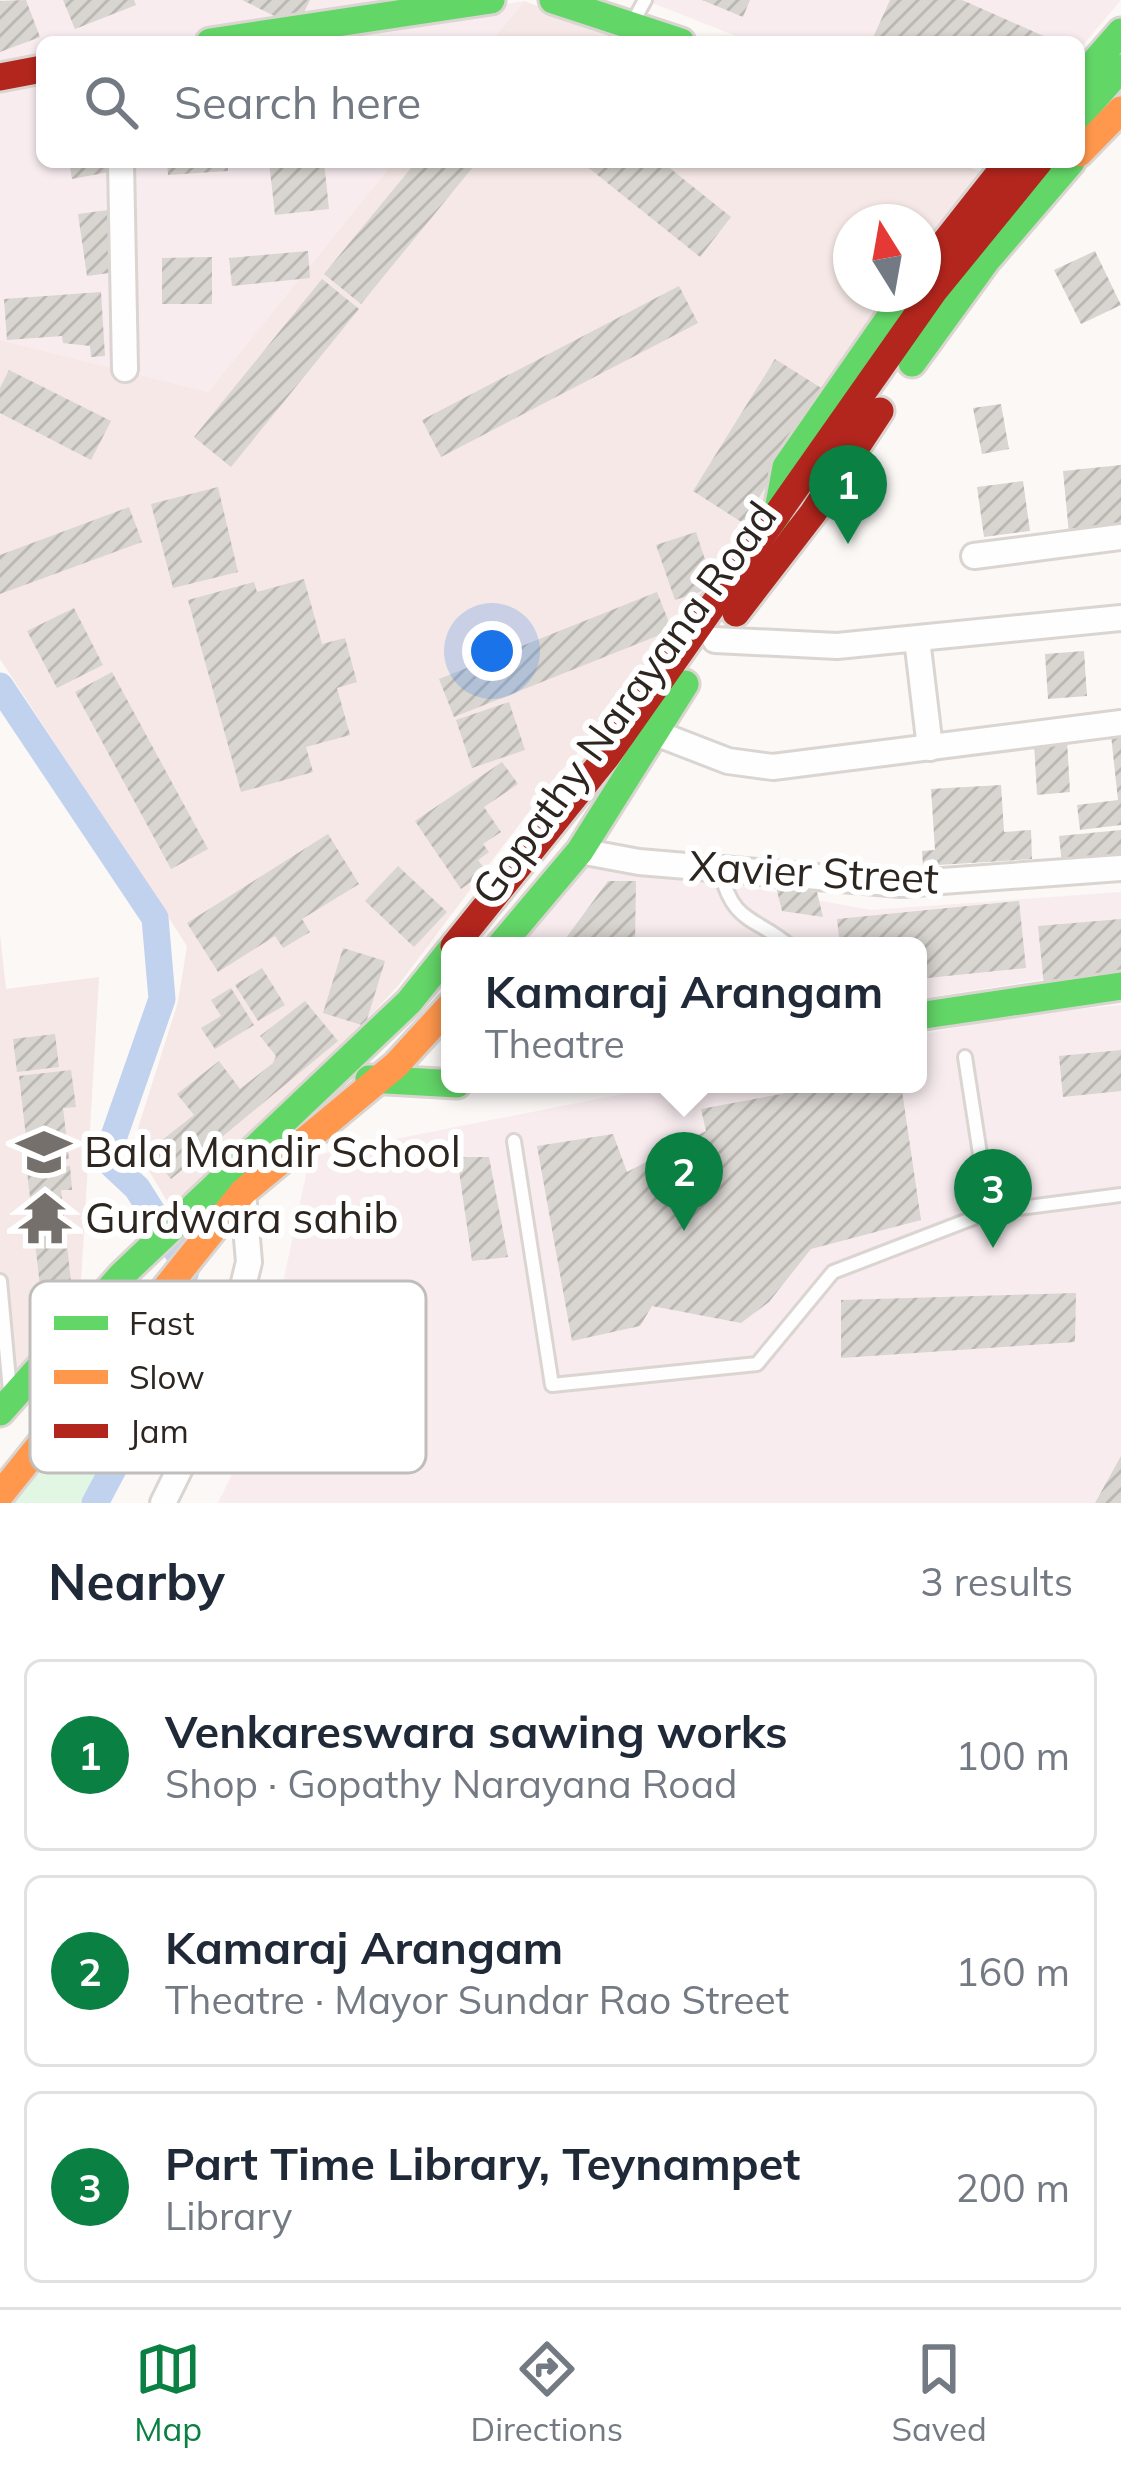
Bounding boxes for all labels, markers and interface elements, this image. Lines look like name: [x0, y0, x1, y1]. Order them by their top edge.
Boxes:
search box: [36, 36, 1085, 168]
icon: search: [78, 69, 144, 135]
text: Search here: [174, 74, 421, 130]
north arrow: [833, 204, 941, 312]
pin: 1: [809, 445, 887, 544]
street label: Gopathy Narayana Road: [460, 491, 788, 914]
your location: [462, 621, 522, 681]
street label: Xavier Street: [688, 838, 940, 905]
popup: [441, 937, 927, 1093]
text: Kamaraj Arangam: [485, 963, 883, 1019]
text: Theatre: [485, 1019, 625, 1068]
school or university icon: Bala Mandir School: [15, 1123, 73, 1181]
place label: Bala Mandir School: [84, 1125, 461, 1178]
pin: 2: [645, 1132, 723, 1231]
pin: 3: [954, 1149, 1032, 1248]
temple icon: Gurdwara sahib: [16, 1189, 74, 1247]
place label: Gurdwara sahib: [85, 1191, 398, 1244]
legend: [30, 1281, 426, 1473]
text: Fast: [129, 1302, 194, 1343]
text: Slow: [129, 1356, 205, 1397]
text: Jam: [129, 1410, 189, 1451]
text: Nearby: [48, 1549, 225, 1613]
text: 3 results: [920, 1557, 1073, 1606]
text: Venkareswara sawing works: [165, 1703, 788, 1759]
text: 1: [78, 1731, 102, 1780]
text: 100 m: [955, 1731, 1070, 1780]
text: Shop · Gopathy Narayana Road: [165, 1759, 737, 1808]
text: Kamaraj Arangam: [165, 1919, 563, 1975]
text: 2: [78, 1947, 102, 1996]
text: 160 m: [955, 1947, 1070, 1996]
text: Theatre · Mayor Sundar Rao Street: [165, 1975, 789, 2024]
text: Part Time Library, Teynampet: [165, 2135, 800, 2191]
text: 3: [78, 2163, 102, 2212]
text: 200 m: [955, 2163, 1070, 2212]
text: Library: [165, 2191, 292, 2240]
tab: Map: [134, 2336, 202, 2449]
tab: Directions: [471, 2336, 623, 2449]
tab: Saved: [892, 2336, 987, 2449]

